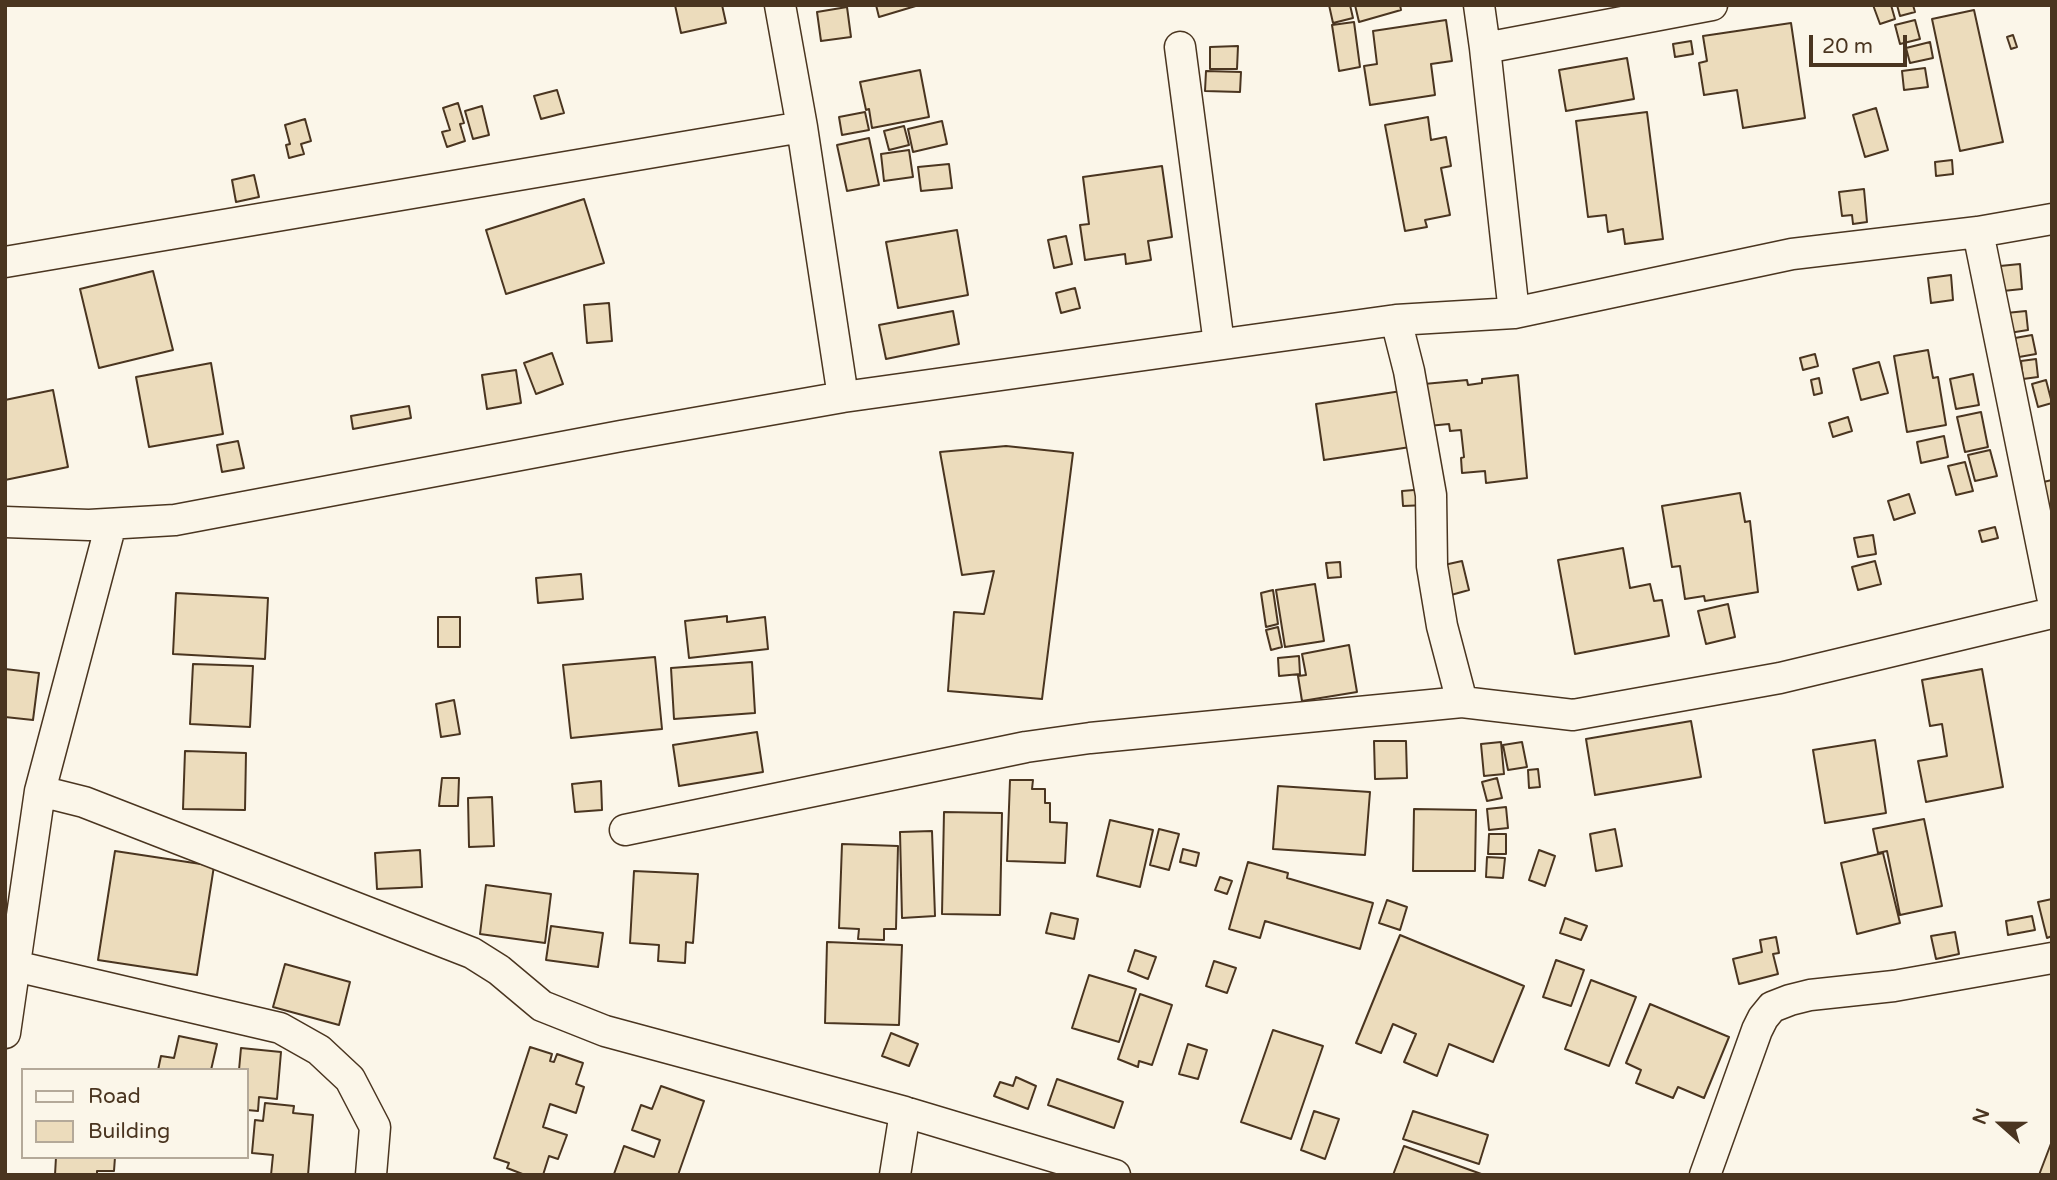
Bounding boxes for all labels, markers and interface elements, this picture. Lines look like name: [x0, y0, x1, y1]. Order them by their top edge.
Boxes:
scale bar: [1812, 21, 1910, 65]
text: 20 m: [1822, 34, 1873, 59]
legend: [21, 1068, 248, 1159]
text: Road: [88, 1084, 141, 1109]
north arrow: [1966, 1089, 2036, 1159]
text: N: [1968, 1105, 1994, 1128]
text: Building: [88, 1119, 170, 1144]

